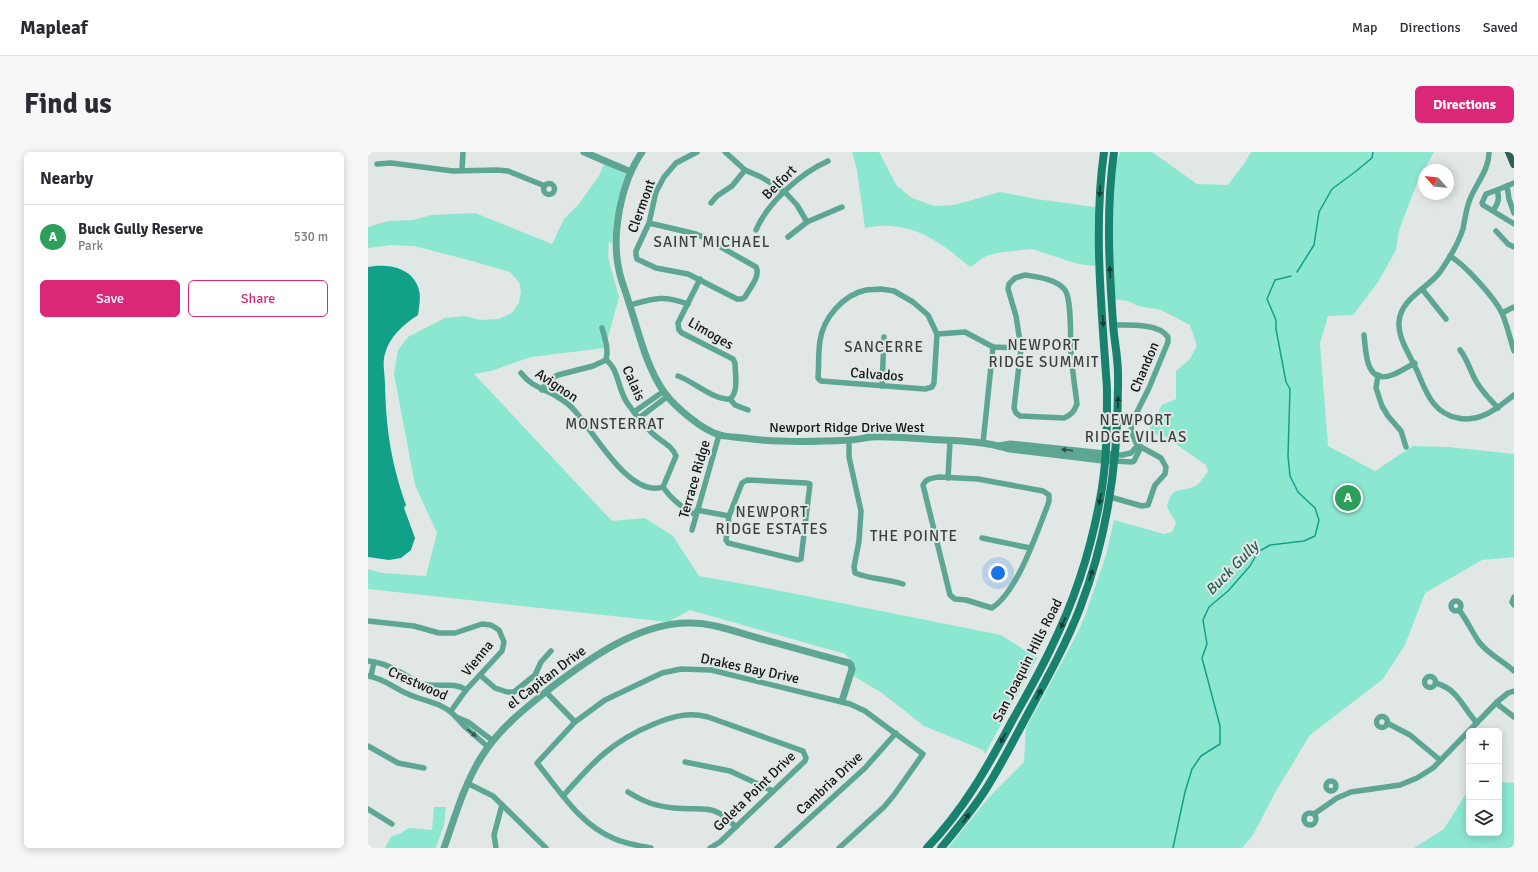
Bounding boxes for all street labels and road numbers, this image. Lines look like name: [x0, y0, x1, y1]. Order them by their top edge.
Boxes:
street label: Belfort: [759, 162, 800, 203]
street label: Clermont: [624, 177, 659, 235]
street label: Limoges: [685, 314, 737, 353]
street label: Chandon: [1126, 339, 1163, 395]
street label: Calais: [618, 363, 649, 403]
street label: Calvados: [850, 364, 904, 385]
street label: Avignon: [532, 365, 581, 406]
street label: Newport Ridge Drive West: [769, 419, 925, 436]
street label: Terrace Ridge: [675, 438, 714, 520]
street label: San Joaquin Hills Road: [989, 596, 1066, 725]
street label: Vienna: [458, 637, 497, 680]
street label: el Capitan Drive: [503, 642, 589, 713]
street label: Drakes Bay Drive: [699, 650, 801, 687]
street label: Crestwood: [385, 663, 450, 704]
street label: Goleta Point Drive: [710, 748, 799, 835]
street label: Cambria Drive: [793, 748, 866, 818]

